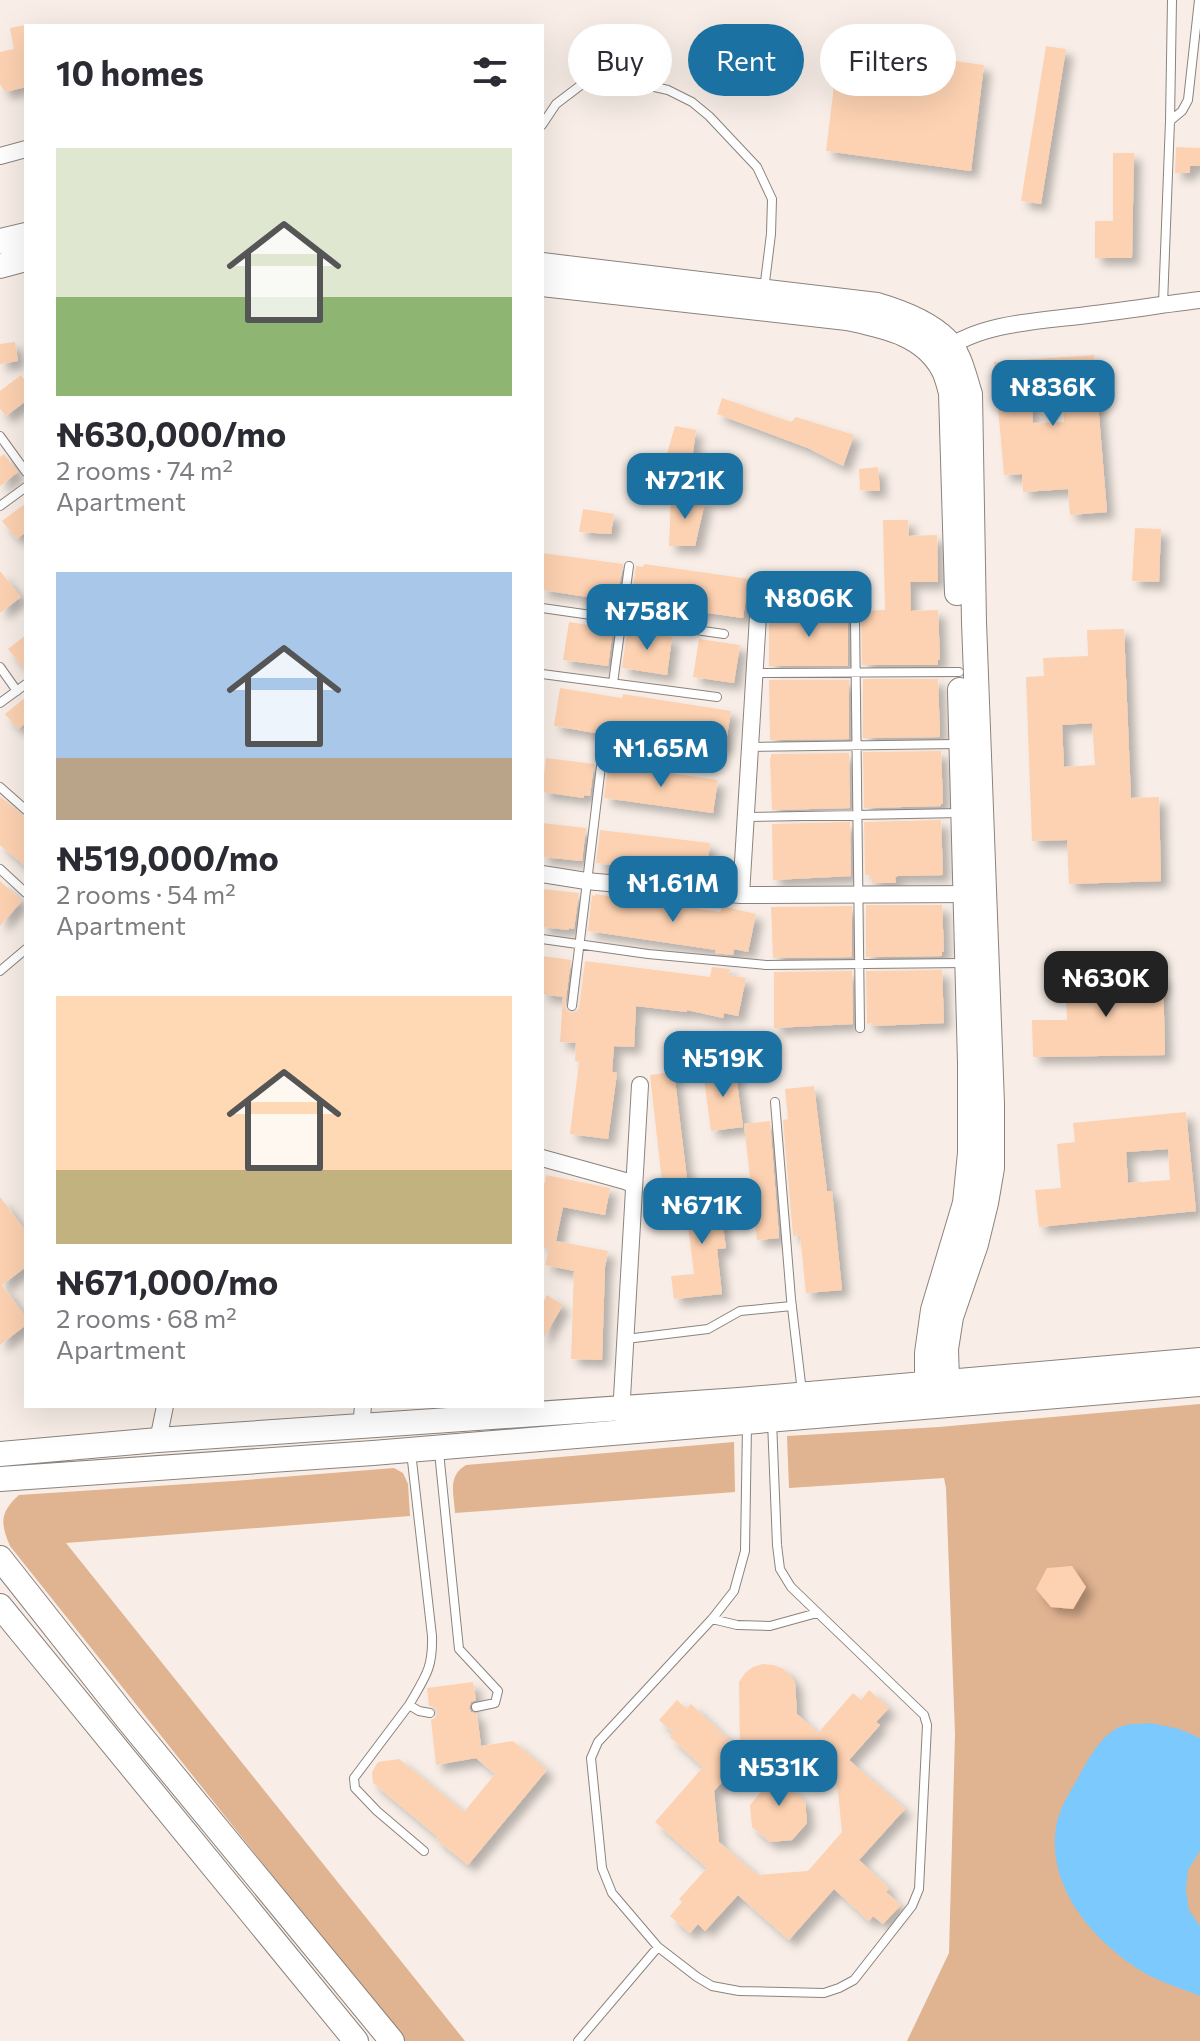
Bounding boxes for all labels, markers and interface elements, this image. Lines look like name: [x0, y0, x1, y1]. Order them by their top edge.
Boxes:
chip: Buy: [568, 24, 672, 96]
chip: Rent: [688, 24, 804, 96]
chip: Filters: [820, 24, 956, 96]
icon: filters: [468, 50, 512, 94]
text: 10 homes: [56, 51, 204, 93]
icon: home: [212, 200, 356, 344]
pin: ₦836K: [997, 360, 1109, 428]
text: ₦836K: [1010, 370, 1096, 401]
text: ₦630,000/mo: [56, 412, 286, 454]
pin: ₦721K: [629, 453, 741, 521]
text: 2 rooms · 74 m²: [56, 454, 233, 485]
text: ₦721K: [645, 463, 725, 494]
text: Apartment: [56, 485, 186, 516]
pin: ₦806K: [753, 571, 865, 639]
text: ₦806K: [764, 581, 854, 612]
pin: ₦758K: [591, 584, 703, 652]
text: ₦758K: [605, 594, 689, 625]
icon: home: [212, 624, 356, 768]
pin: ₦1.65M: [596, 721, 726, 789]
text: ₦1.65M: [613, 731, 709, 762]
text: ₦519,000/mo: [56, 836, 279, 878]
pin: ₦1.61M: [608, 856, 738, 924]
text: ₦1.61M: [627, 866, 719, 897]
text: 2 rooms · 54 m²: [56, 878, 236, 909]
text: Apartment: [56, 909, 186, 940]
pin: ₦630K: [1050, 951, 1162, 1019]
text: ₦630K: [1062, 961, 1150, 992]
pin: ₦519K: [667, 1031, 779, 1099]
text: ₦519K: [682, 1041, 764, 1072]
icon: home: [212, 1048, 356, 1192]
pin: ₦671K: [646, 1178, 758, 1246]
text: ₦671K: [661, 1188, 743, 1219]
text: ₦671,000/mo: [56, 1260, 278, 1302]
text: 2 rooms · 68 m²: [56, 1302, 237, 1333]
text: Apartment: [56, 1333, 186, 1364]
pin: ₦531K: [723, 1740, 835, 1808]
text: ₦531K: [738, 1750, 820, 1781]

